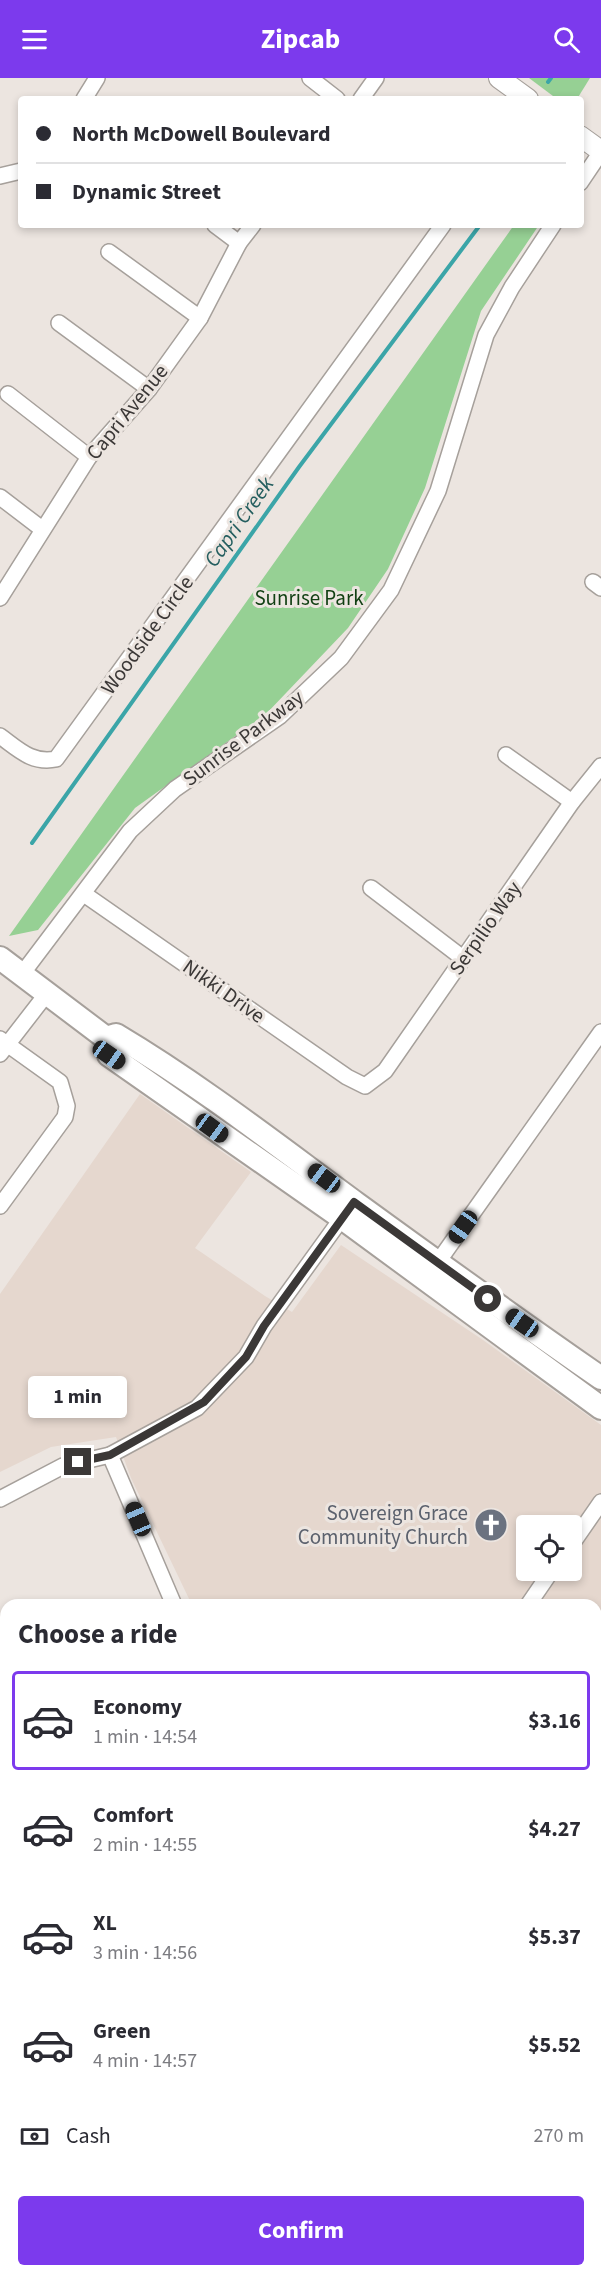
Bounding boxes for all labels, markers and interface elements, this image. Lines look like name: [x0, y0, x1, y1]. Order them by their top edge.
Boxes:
text: Zipcab: [261, 20, 340, 59]
icon: menu: [18, 23, 51, 56]
icon: search: [550, 23, 583, 56]
text: North McDowell Boulevard: [72, 118, 331, 150]
text: Dynamic Street: [72, 176, 221, 208]
street label: Capri Avenue: [79, 358, 175, 466]
water label: Capri Creek: [196, 470, 282, 574]
street label: Woodside Circle: [93, 569, 201, 701]
park label: Sunrise Park: [254, 583, 364, 613]
street label: Sunrise Parkway: [176, 682, 310, 793]
street label: Serpilio Way: [442, 875, 528, 981]
street label: Nikki Drive: [177, 952, 271, 1030]
car: [89, 1037, 129, 1073]
car: [192, 1110, 232, 1146]
car: [304, 1160, 344, 1196]
car: [445, 1207, 481, 1247]
route start: [474, 1285, 501, 1312]
car: [502, 1305, 542, 1341]
callout: 1 min: [28, 1375, 128, 1417]
text: 1 min: [53, 1383, 102, 1411]
route end: [64, 1448, 91, 1475]
place label: Sovereign Grace Community Church: [298, 1498, 468, 1552]
car: [123, 1499, 153, 1539]
church icon: Sovereign Grace Community Church: [473, 1507, 509, 1543]
map controls: [516, 1515, 582, 1581]
button: locate: [516, 1515, 582, 1581]
text: Choose a ride: [18, 1615, 178, 1654]
text: Economy: [93, 1691, 182, 1723]
icon: car: [21, 1694, 75, 1748]
text: $3.16: [528, 1705, 581, 1737]
text: 1 min · 14:54: [93, 1723, 197, 1751]
text: Comfort: [93, 1799, 174, 1831]
icon: car: [21, 1802, 75, 1856]
text: $4.27: [528, 1813, 581, 1845]
text: 2 min · 14:55: [93, 1831, 197, 1859]
text: XL: [93, 1907, 117, 1939]
icon: car: [21, 1910, 75, 1964]
text: $5.37: [528, 1921, 581, 1953]
text: 3 min · 14:56: [93, 1939, 197, 1967]
text: Green: [93, 2015, 151, 2047]
icon: car: [21, 2018, 75, 2072]
text: $5.52: [528, 2029, 581, 2061]
text: 4 min · 14:57: [93, 2047, 197, 2075]
icon: cash: [18, 2120, 51, 2153]
text: Cash: [66, 2120, 111, 2152]
text: 270 m: [534, 2122, 584, 2150]
button: Confirm: [18, 2196, 584, 2265]

